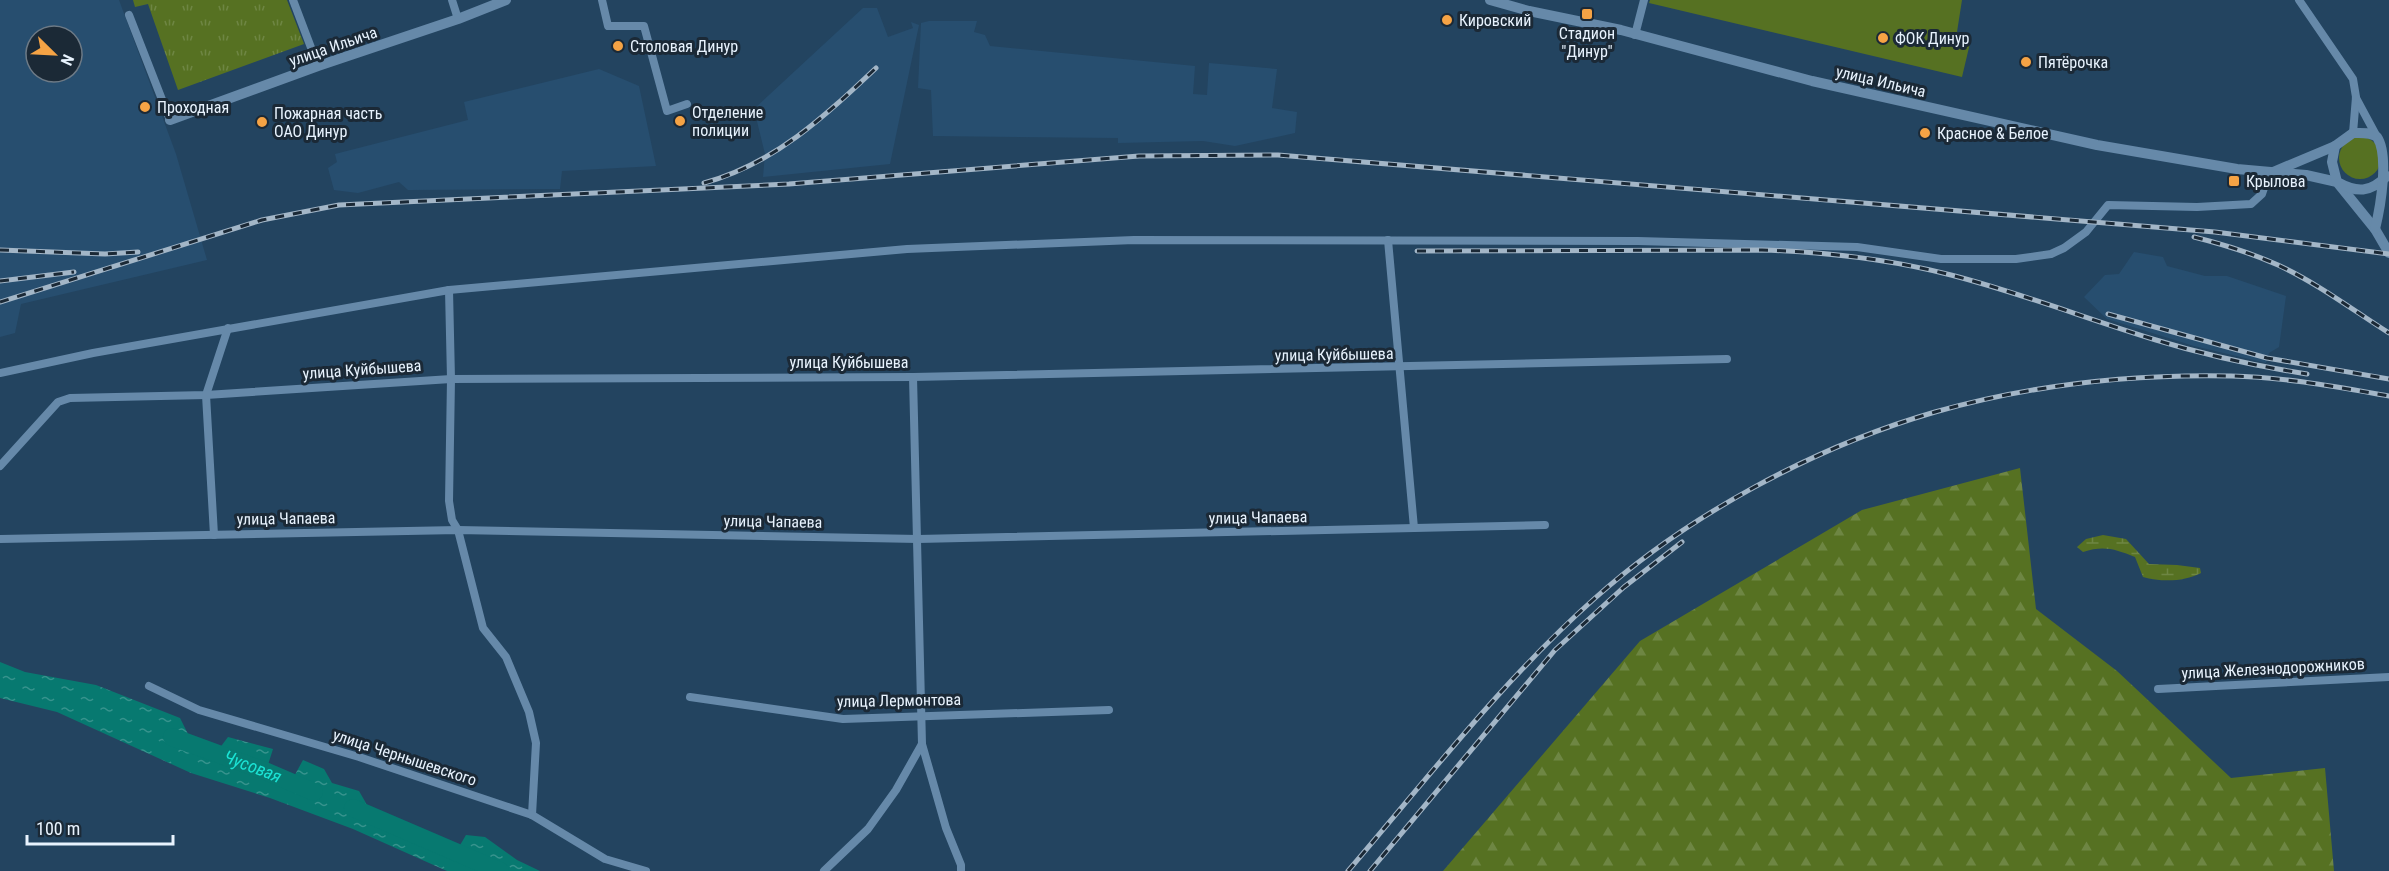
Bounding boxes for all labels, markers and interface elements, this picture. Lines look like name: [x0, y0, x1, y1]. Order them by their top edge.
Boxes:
marker: Стадион "Динур": [1580, 7, 1594, 21]
place label: Кировский: [1459, 11, 1531, 30]
marker: Кировский: [1440, 13, 1454, 27]
street label: улица Ильича: [287, 23, 380, 70]
north arrow: [24, 24, 84, 84]
place label: Стадион "Динур": [1559, 24, 1615, 61]
place label: ФОК Динур: [1895, 29, 1970, 48]
marker: ФОК Динур: [1876, 31, 1890, 45]
place label: Столовая Динур: [630, 37, 738, 56]
marker: Столовая Динур: [611, 39, 625, 53]
text: N: [57, 52, 78, 68]
place label: Пятёрочка: [2038, 53, 2108, 72]
marker: Пятёрочка: [2019, 55, 2033, 69]
street label: улица Ильича: [1834, 62, 1928, 101]
place label: Проходная: [157, 98, 229, 117]
marker: Проходная: [138, 100, 152, 114]
place label: Отделение полиции: [692, 103, 763, 140]
place label: Пожарная часть ОАО Динур: [274, 104, 382, 141]
marker: Отделение полиции: [673, 114, 687, 128]
marker: Пожарная часть ОАО Динур: [255, 115, 269, 129]
place label: Красное & Белое: [1937, 124, 2048, 143]
marker: Красное & Белое: [1918, 126, 1932, 140]
place label: Крылова: [2246, 172, 2305, 191]
marker: Крылова: [2227, 174, 2241, 188]
street label: улица Куйбышева: [1274, 344, 1394, 365]
street label: улица Куйбышева: [790, 353, 908, 372]
street label: улица Куйбышева: [302, 356, 422, 383]
street label: улица Чапаева: [1209, 507, 1308, 528]
street label: улица Чапаева: [237, 508, 336, 529]
street label: улица Чапаева: [723, 511, 822, 532]
street label: улица Железнодорожников: [2181, 654, 2365, 683]
street label: улица Лермонтова: [837, 690, 961, 711]
street label: улица Чернышевского: [331, 725, 479, 790]
water label: Чусовая: [221, 746, 285, 787]
scale bar: [27, 808, 172, 846]
text: 100 m: [36, 818, 80, 839]

